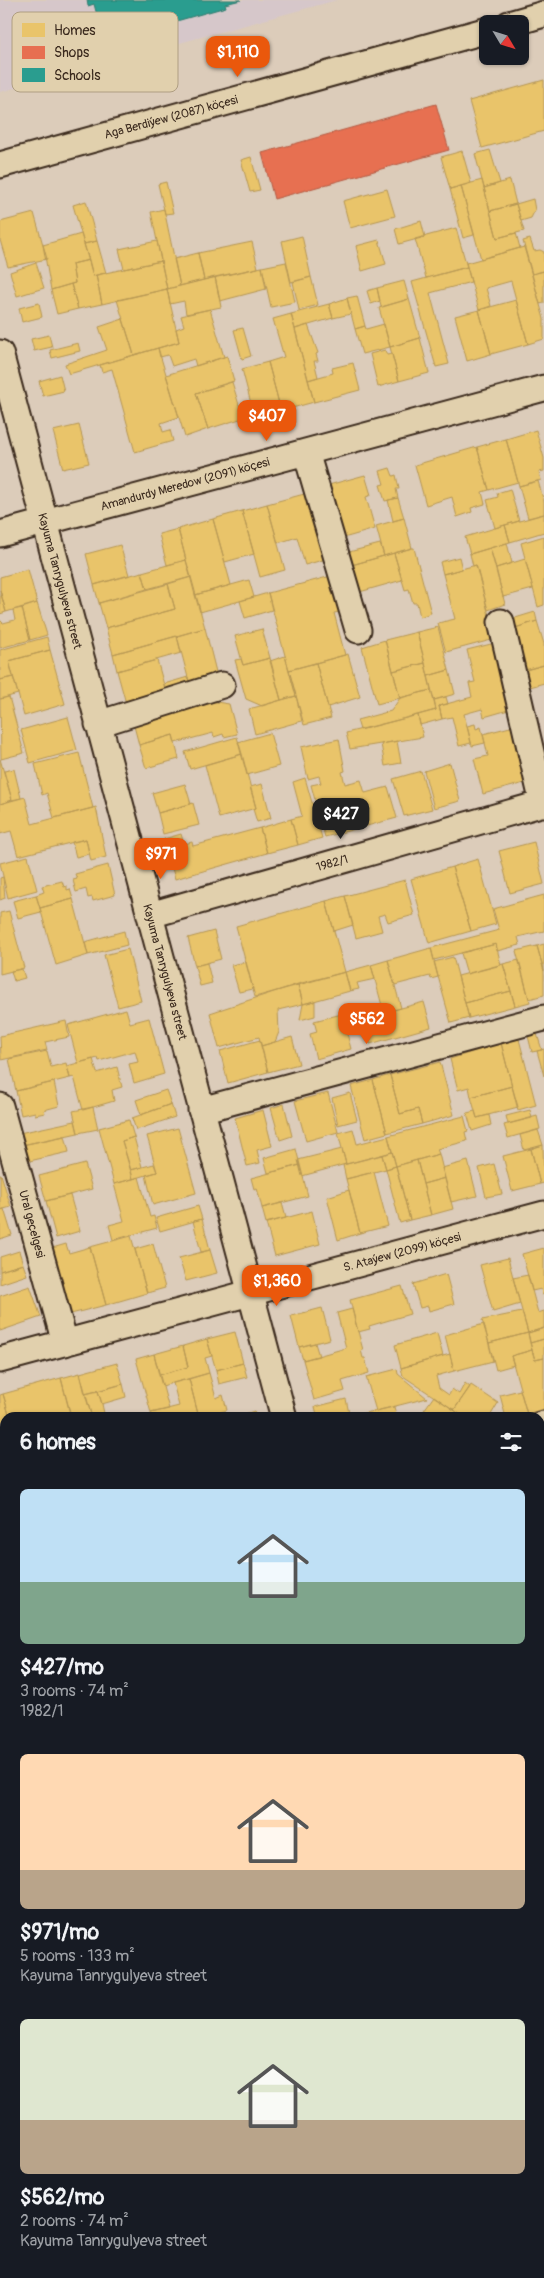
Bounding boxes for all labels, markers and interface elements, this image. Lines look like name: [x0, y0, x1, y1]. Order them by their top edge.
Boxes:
legend: [12, 12, 178, 92]
north arrow: [479, 15, 529, 65]
map controls: [479, 15, 529, 65]
text: Homes: [54, 22, 96, 39]
pin: $1,110: [197, 36, 279, 78]
text: $1,110: [217, 42, 259, 62]
text: Shops: [54, 44, 90, 61]
text: Schools: [54, 67, 101, 84]
street label: Aga Berdiýew (2087) köçesi: [103, 92, 240, 143]
pin: $407: [237, 400, 297, 442]
text: $407: [248, 406, 286, 426]
street label: Amandurdy Meredow (2091) köçesi: [99, 455, 271, 514]
street label: Kayuma Tanrygulyeva street: [34, 511, 85, 651]
pin: $427: [311, 798, 371, 840]
text: $427: [323, 804, 359, 824]
pin: $971: [131, 838, 191, 880]
text: $971: [145, 844, 177, 864]
street label: 1982/1: [314, 852, 350, 875]
street label: Kayuma Tanrygulyeva street: [139, 902, 190, 1042]
pin: $562: [337, 1002, 397, 1045]
text: $562: [349, 1009, 385, 1029]
street label: Ural geçelgesi: [15, 1189, 48, 1260]
street label: S. Ataýew (2099) köçesi: [342, 1230, 463, 1275]
pin: $1,360: [236, 1264, 318, 1307]
text: $1,360: [253, 1271, 301, 1291]
icon: filters: [497, 1428, 525, 1456]
text: 6 homes: [20, 1429, 96, 1456]
icon: home: [228, 1521, 318, 1611]
text: $427/mo: [20, 1654, 104, 1681]
text: 3 rooms · 74 m²: [20, 1681, 129, 1701]
text: 1982/1: [20, 1701, 64, 1721]
icon: home: [228, 1786, 318, 1876]
text: $971/mo: [20, 1919, 99, 1946]
text: 5 rooms · 133 m²: [20, 1946, 135, 1966]
text: Kayuma Tanrygulyeva street: [20, 1966, 207, 1986]
icon: home: [228, 2051, 318, 2141]
text: $562/mo: [20, 2184, 104, 2211]
text: 2 rooms · 74 m²: [20, 2211, 129, 2231]
text: Kayuma Tanrygulyeva street: [20, 2231, 207, 2251]

